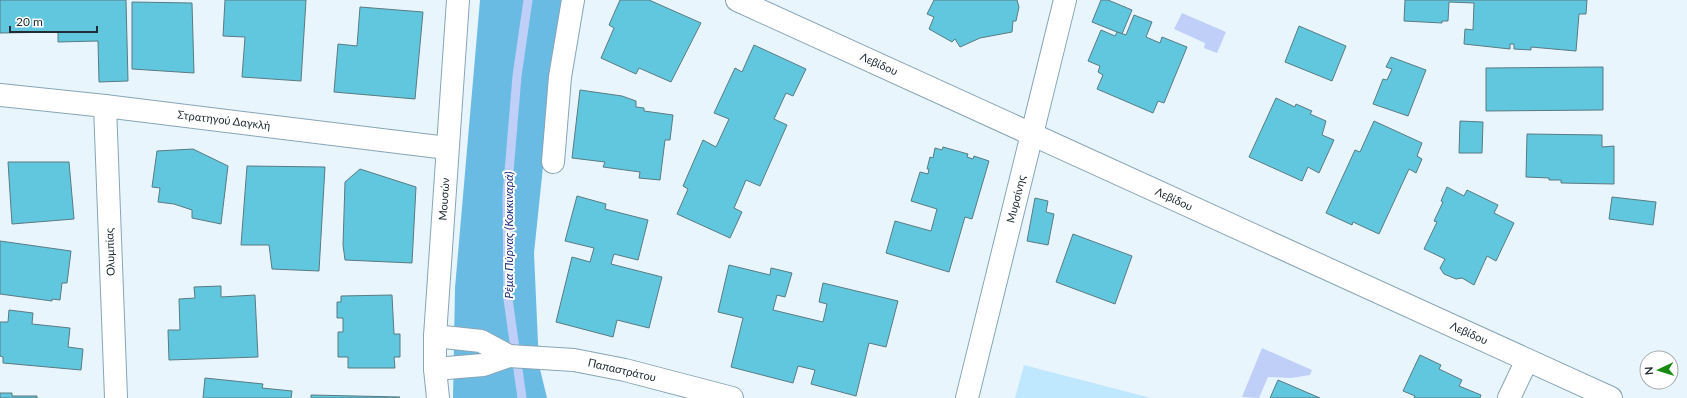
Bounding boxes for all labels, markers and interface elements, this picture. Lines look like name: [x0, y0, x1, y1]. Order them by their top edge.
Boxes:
scale bar: [10, 8, 97, 34]
text: 20 m: [16, 14, 43, 29]
street label: Λεβίδου: [858, 50, 900, 78]
street label: Στρατηγού Δαγκλή: [177, 107, 271, 132]
water label: Ρέμα Πύρνας (Κοκκιναρά): [501, 171, 516, 299]
street label: Μυρσίνης: [1003, 174, 1028, 224]
street label: Μουσών: [436, 177, 452, 221]
street label: Λεβίδου: [1153, 184, 1195, 213]
street label: Ολυμπίας: [102, 228, 117, 276]
street label: Λεβίδου: [1448, 319, 1490, 347]
north arrow: [1639, 350, 1679, 390]
street label: Παπαστράτου: [587, 355, 657, 384]
text: N: [1642, 366, 1655, 375]

